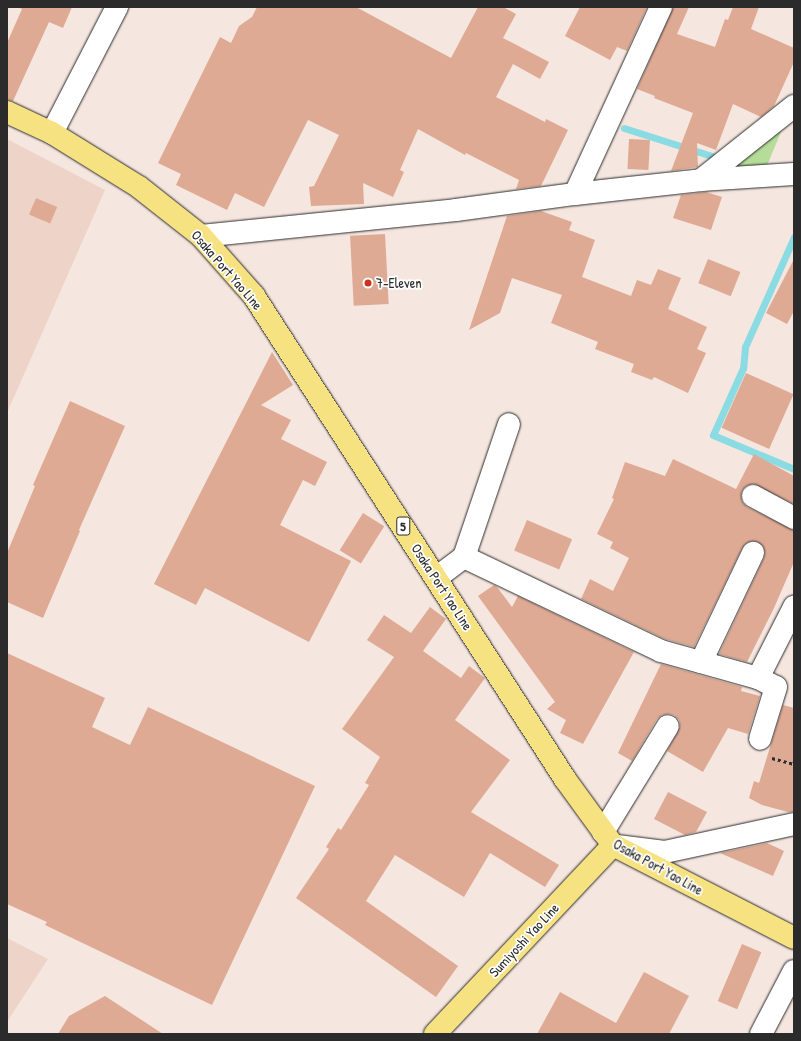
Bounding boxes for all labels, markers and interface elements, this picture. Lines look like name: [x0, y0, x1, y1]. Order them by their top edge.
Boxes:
street label: Osaka Port Yao Line: [188, 227, 266, 313]
place label: 7-Eleven: [376, 275, 422, 291]
marker: 7-Eleven: [363, 278, 373, 288]
road number: 5: [396, 515, 410, 537]
street label: Osaka Port Yao Line: [408, 541, 476, 633]
street label: Osaka Port Yao Line: [610, 835, 706, 899]
street label: Sumiyoshi Yao Line: [486, 900, 562, 980]

